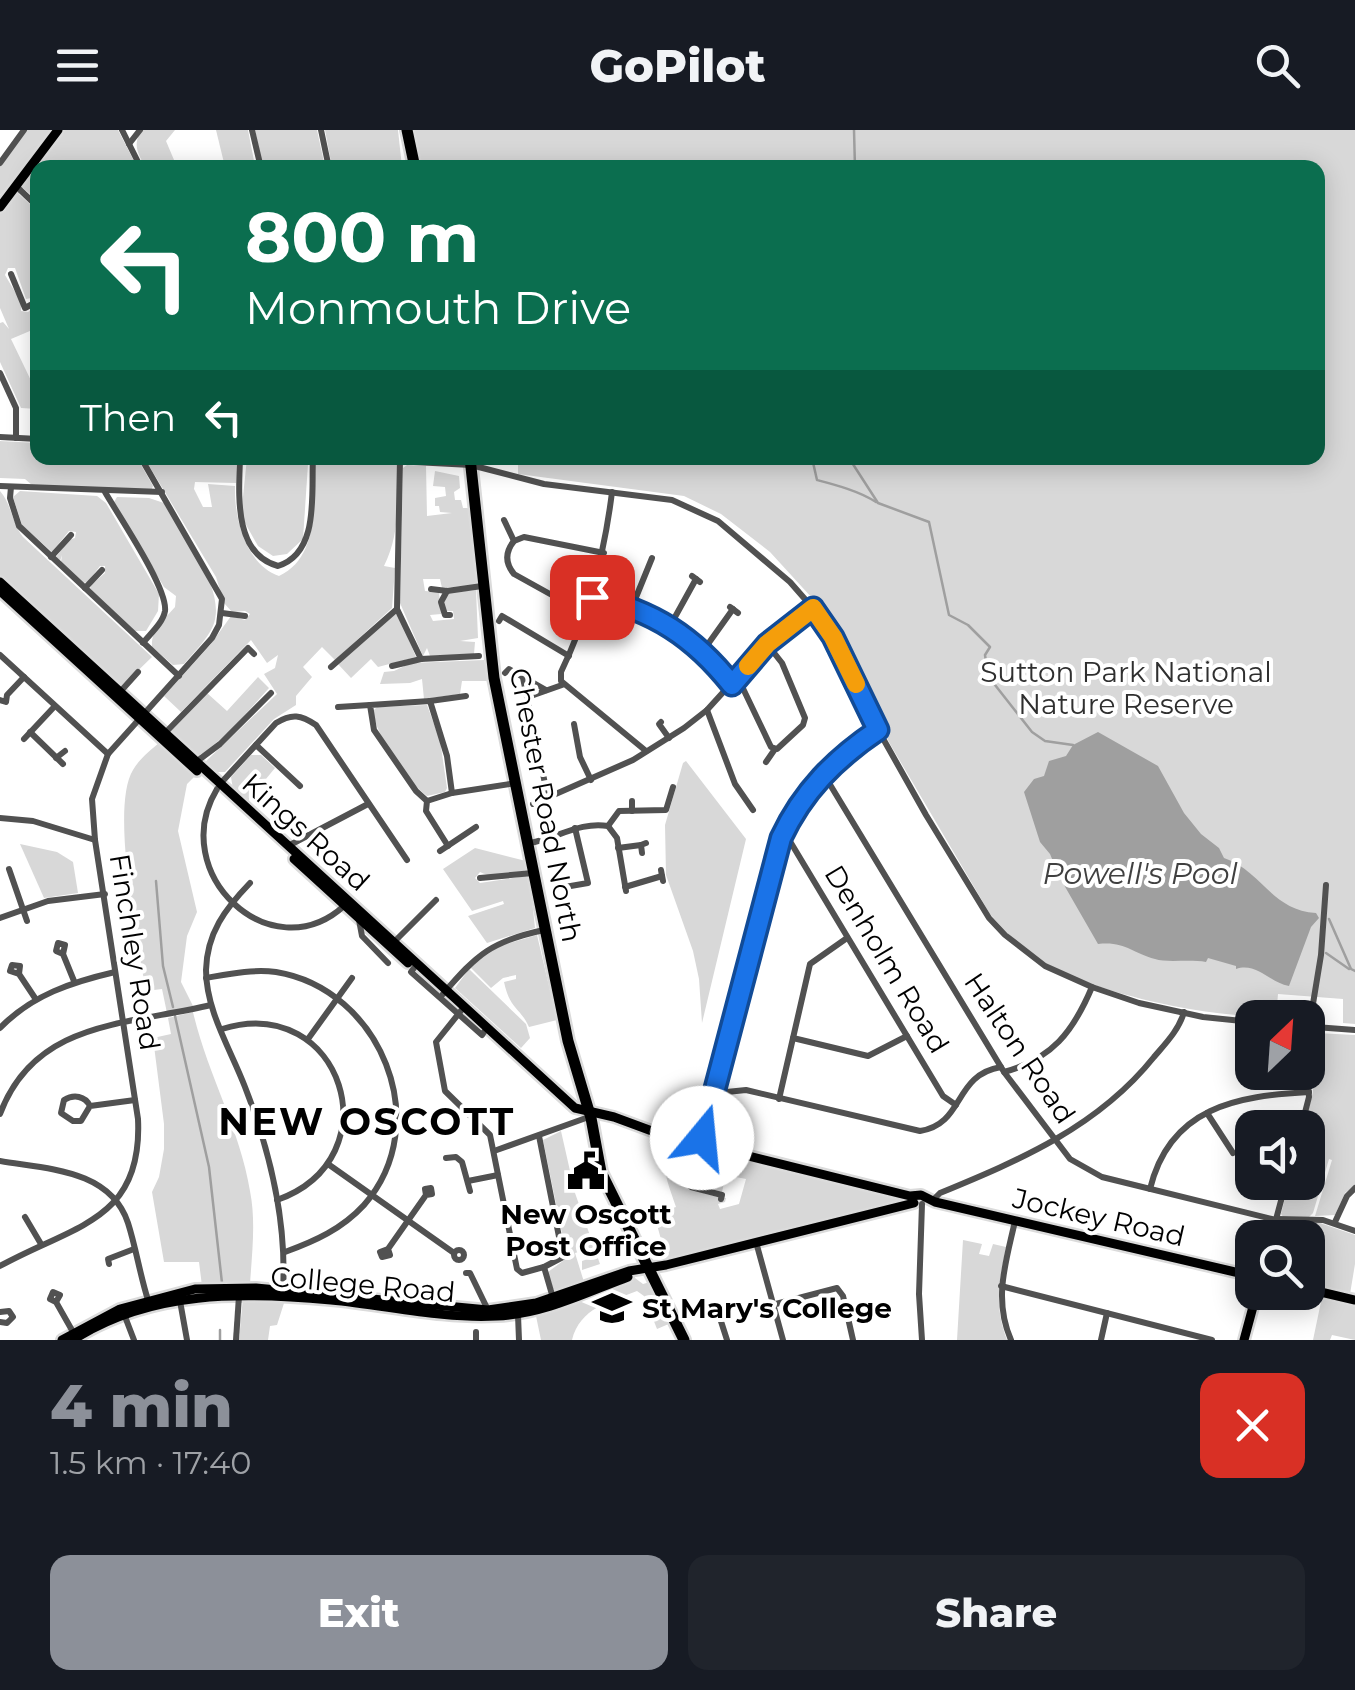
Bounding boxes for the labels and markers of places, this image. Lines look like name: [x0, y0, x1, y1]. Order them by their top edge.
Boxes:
pin: [550, 555, 635, 640]
public building icon: New Oscott Post Office: [565, 1150, 607, 1192]
place label: New Oscott Post Office: [500, 1197, 672, 1263]
school or university icon: St Mary's College: [591, 1287, 633, 1329]
place label: St Mary's College: [642, 1291, 892, 1325]

